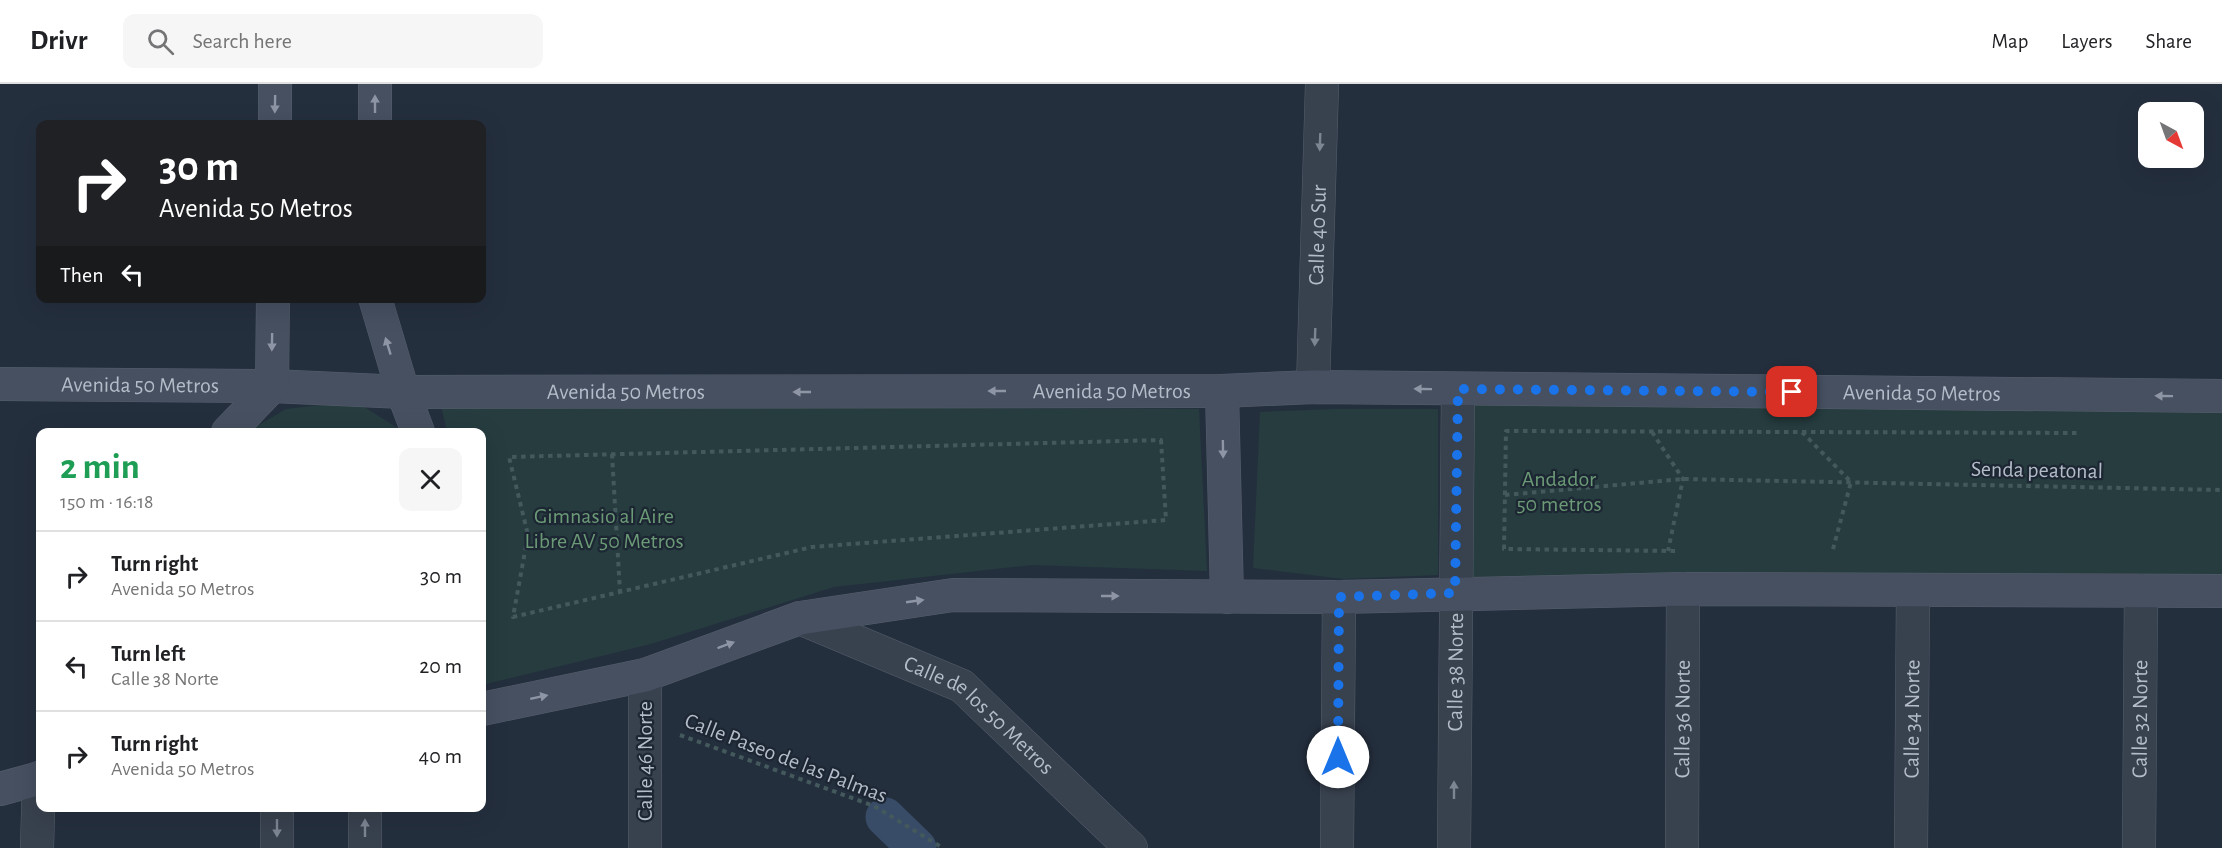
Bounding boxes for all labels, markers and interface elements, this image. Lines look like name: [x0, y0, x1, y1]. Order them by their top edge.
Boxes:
search box: [123, 14, 543, 68]
icon: search: [144, 25, 177, 58]
text: Drivr: [30, 27, 87, 55]
text: Search here: [192, 30, 292, 52]
text: Map: [1992, 31, 2028, 52]
text: Layers: [2061, 31, 2112, 52]
text: Share: [2145, 31, 2192, 52]
one-way arrow: [270, 95, 280, 114]
one-way arrow: [370, 95, 380, 114]
north arrow: [2138, 102, 2204, 168]
map controls: [2138, 102, 2204, 168]
one-way arrow: [1316, 133, 1325, 152]
icon: right: [60, 144, 138, 222]
text: 30 m: [159, 146, 239, 188]
street label: Calle 40 Sur: [1305, 184, 1330, 286]
text: Avenida 50 Metros: [159, 195, 353, 222]
icon: left: [116, 258, 149, 291]
text: Then: [60, 264, 104, 286]
one-way arrow: [1310, 328, 1319, 347]
one-way arrow: [268, 333, 277, 352]
one-way arrow: [383, 337, 392, 355]
pin: [1766, 366, 1817, 417]
street label: Avenida 50 Metros: [61, 373, 219, 397]
icon: arrive: [1775, 375, 1808, 408]
street label: Avenida 50 Metros: [1033, 380, 1191, 402]
street label: Avenida 50 Metros: [547, 381, 705, 403]
street label: Avenida 50 Metros: [1843, 381, 2001, 405]
one-way arrow: [1413, 384, 1432, 393]
one-way arrow: [987, 386, 1006, 396]
one-way arrow: [792, 387, 811, 397]
one-way arrow: [2154, 391, 2173, 401]
one-way arrow: [1219, 440, 1228, 459]
button: close: [399, 448, 462, 511]
text: 2 min: [60, 449, 140, 485]
street label: Senda peatonal: [1971, 458, 2103, 482]
park label: Andador 50 metros: [1516, 468, 1602, 515]
text: 150 m · 16:18: [60, 492, 154, 512]
park label: Gimnasio al Aire Libre AV 50 Metros: [524, 505, 684, 552]
text: Turn right: [111, 553, 198, 575]
icon: right: [60, 560, 93, 593]
text: 30 m: [420, 565, 462, 587]
text: Avenida 50 Metros: [111, 579, 255, 599]
one-way arrow: [1100, 592, 1119, 601]
one-way arrow: [906, 596, 925, 605]
street label: Calle 38 Norte: [1444, 613, 1467, 731]
one-way arrow: [717, 640, 735, 649]
text: Turn left: [111, 643, 185, 665]
icon: left: [60, 650, 93, 683]
street label: Calle de los 50 Metros: [901, 652, 1058, 779]
text: 20 m: [419, 655, 462, 677]
street label: Calle 36 Norte: [1671, 660, 1694, 778]
street label: Calle 34 Norte: [1901, 660, 1923, 778]
street label: Calle 32 Norte: [2129, 660, 2151, 778]
text: Calle 38 Norte: [111, 669, 219, 689]
one-way arrow: [529, 692, 548, 701]
street label: Calle 46 Norte: [634, 701, 656, 821]
street label: Calle Paseo de las Palmas: [682, 709, 890, 807]
position arrow: [1306, 725, 1370, 789]
text: Turn right: [111, 733, 198, 755]
icon: right: [60, 740, 93, 773]
text: 40 m: [419, 745, 462, 767]
text: Avenida 50 Metros: [111, 759, 255, 779]
one-way arrow: [1449, 780, 1459, 799]
one-way arrow: [272, 818, 282, 837]
one-way arrow: [360, 818, 370, 837]

